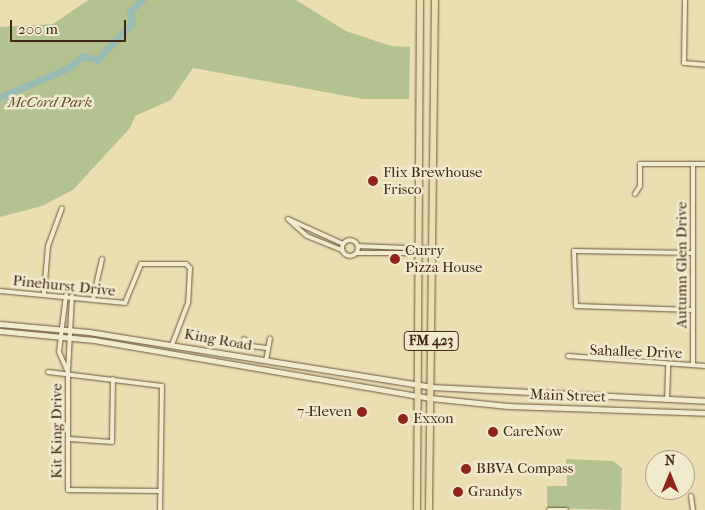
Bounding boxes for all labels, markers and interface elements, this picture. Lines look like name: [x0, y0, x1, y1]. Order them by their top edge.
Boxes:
scale bar: [12, 10, 129, 42]
text: 200 m: [18, 20, 58, 38]
park label: McCord Park: [8, 94, 92, 112]
place label: Flix Brewhouse Frisco: [383, 163, 482, 198]
marker: Flix Brewhouse Frisco: [367, 175, 379, 187]
street label: Autumn Glen Drive: [673, 202, 691, 328]
place label: Curry Pizza House: [405, 241, 482, 276]
marker: Curry Pizza House: [389, 253, 401, 265]
street label: Pinehurst Drive: [12, 272, 116, 300]
street label: King Road: [183, 325, 253, 355]
road number: FM 423: [404, 330, 458, 352]
street label: Sahallee Drive: [589, 341, 683, 363]
street label: Kit King Drive: [48, 383, 66, 479]
street label: Main Street: [529, 386, 607, 406]
place label: 7-Eleven: [297, 403, 352, 421]
marker: 7-Eleven: [356, 406, 368, 418]
place label: Exxon: [413, 410, 454, 428]
marker: Exxon: [397, 413, 409, 425]
place label: CareNow: [503, 423, 563, 441]
marker: CareNow: [487, 426, 499, 438]
north arrow: [645, 450, 695, 500]
text: N: [665, 452, 675, 469]
place label: BBVA Compass: [476, 460, 573, 478]
marker: BBVA Compass: [460, 463, 472, 475]
place label: Grandys: [468, 483, 522, 501]
marker: Grandys: [452, 486, 464, 498]

